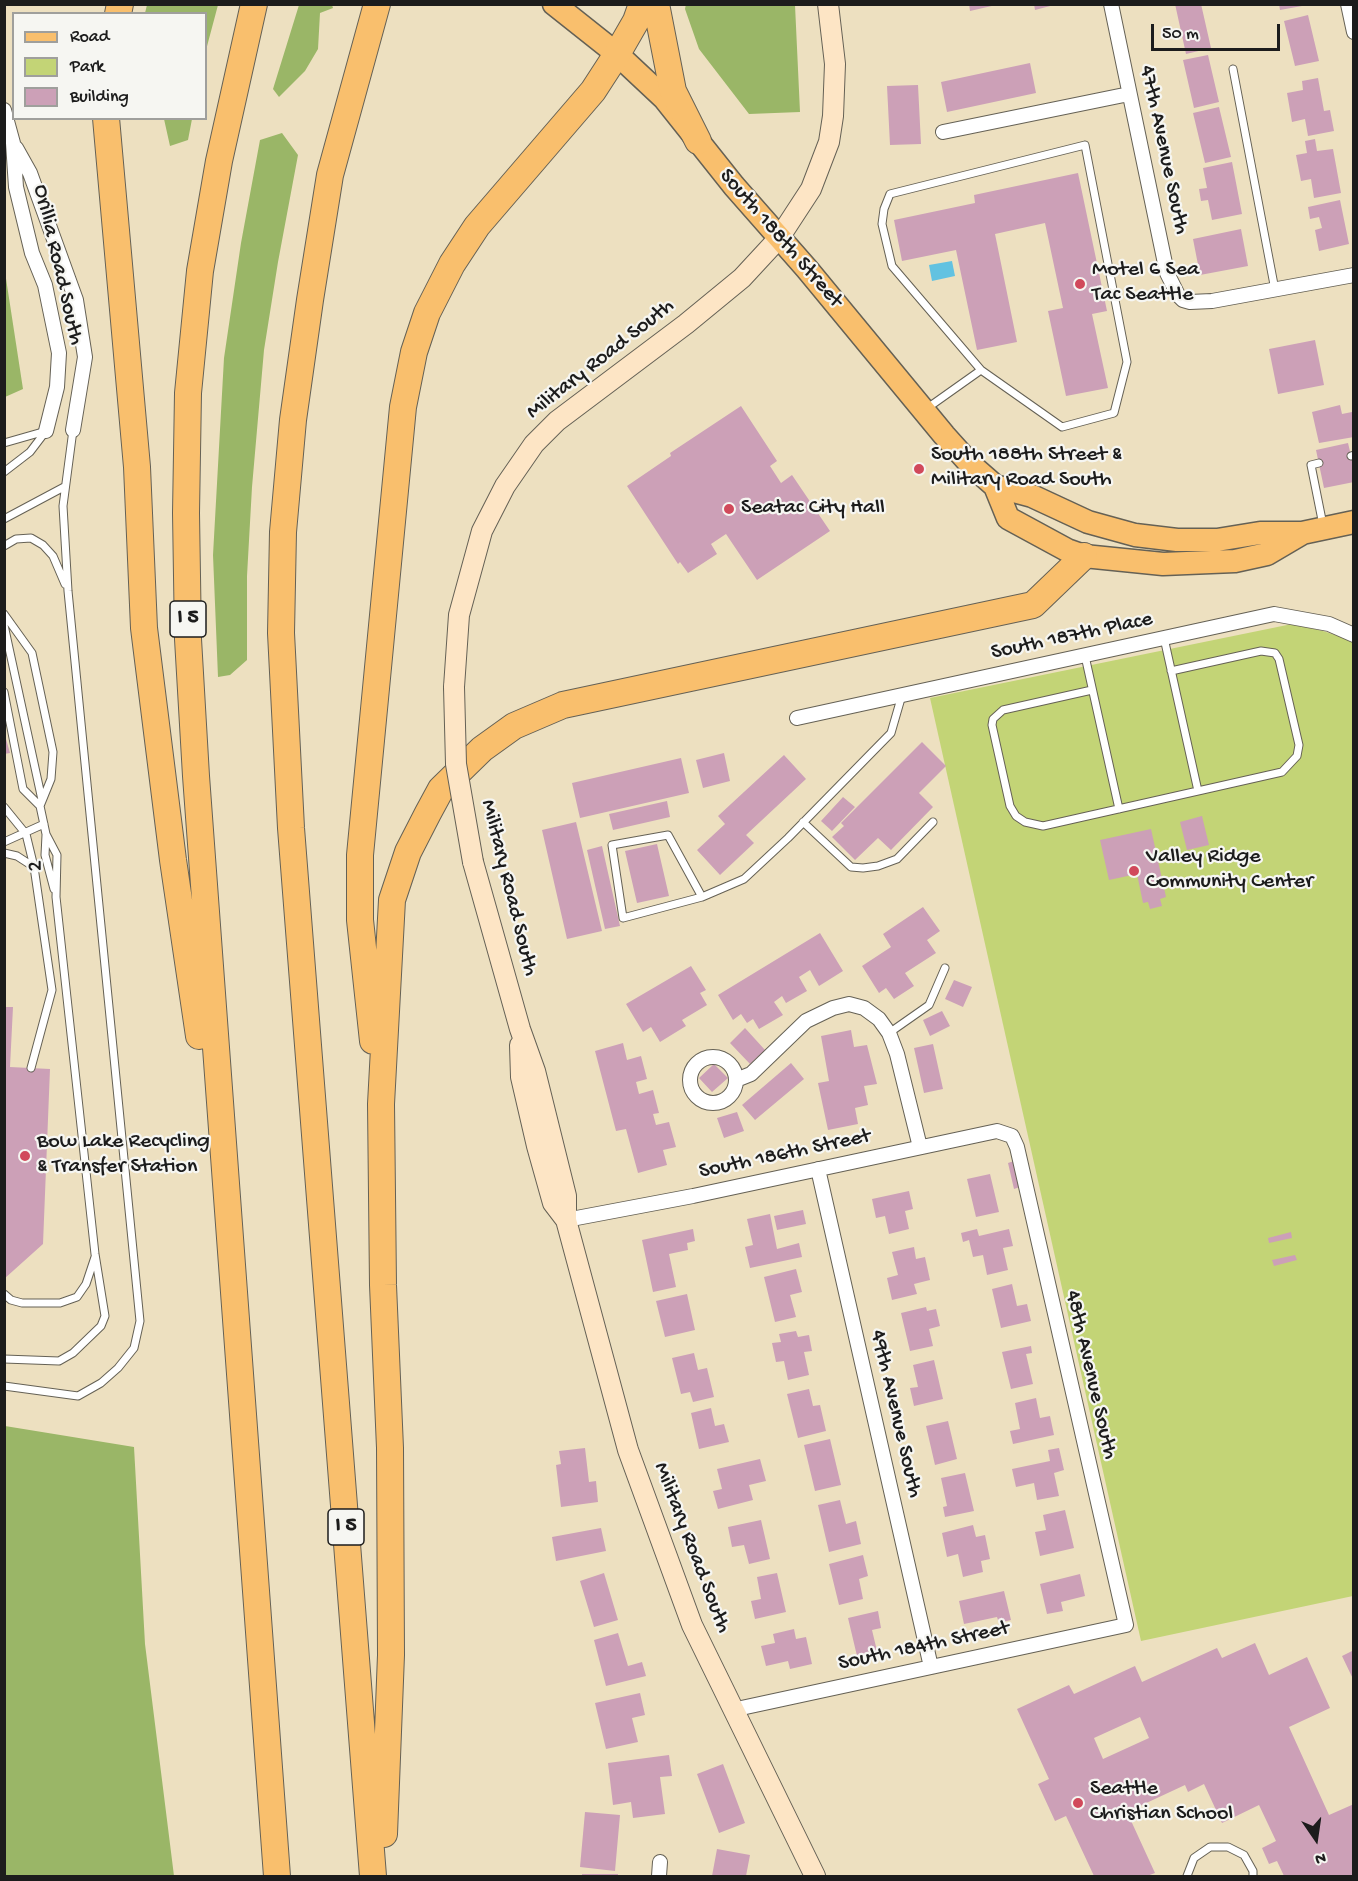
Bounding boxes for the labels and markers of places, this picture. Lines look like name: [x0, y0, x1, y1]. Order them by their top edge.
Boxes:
place label: Motel 6 Sea Tac Seattle: [1092, 258, 1199, 310]
marker: Motel 6 Sea Tac Seattle: [1073, 277, 1087, 291]
place label: South 188th Street & Military Road South: [931, 443, 1122, 494]
marker: South 188th Street & Military Road South: [912, 462, 926, 476]
place label: Seatac City Hall: [741, 496, 885, 522]
marker: Seatac City Hall: [722, 502, 736, 516]
place label: Valley Ridge Community Center: [1146, 845, 1313, 896]
marker: Valley Ridge Community Center: [1127, 864, 1141, 878]
place label: Bow Lake Recycling & Transfer Station: [37, 1130, 210, 1182]
marker: Bow Lake Recycling & Transfer Station: [18, 1149, 32, 1163]
place label: Seattle Christian School: [1090, 1777, 1233, 1828]
marker: Seattle Christian School: [1071, 1796, 1085, 1810]

